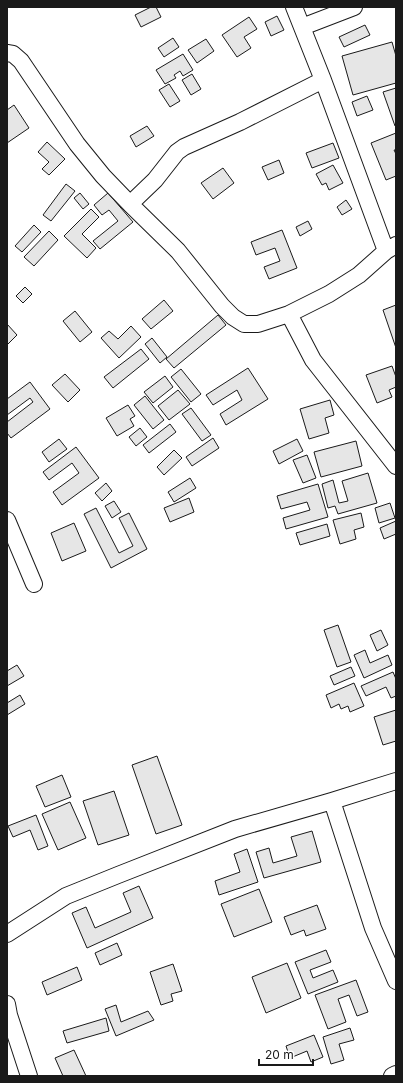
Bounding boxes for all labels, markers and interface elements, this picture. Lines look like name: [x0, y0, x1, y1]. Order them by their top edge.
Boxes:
scale bar: [259, 1041, 313, 1067]
text: 20 m: [265, 1047, 294, 1062]

